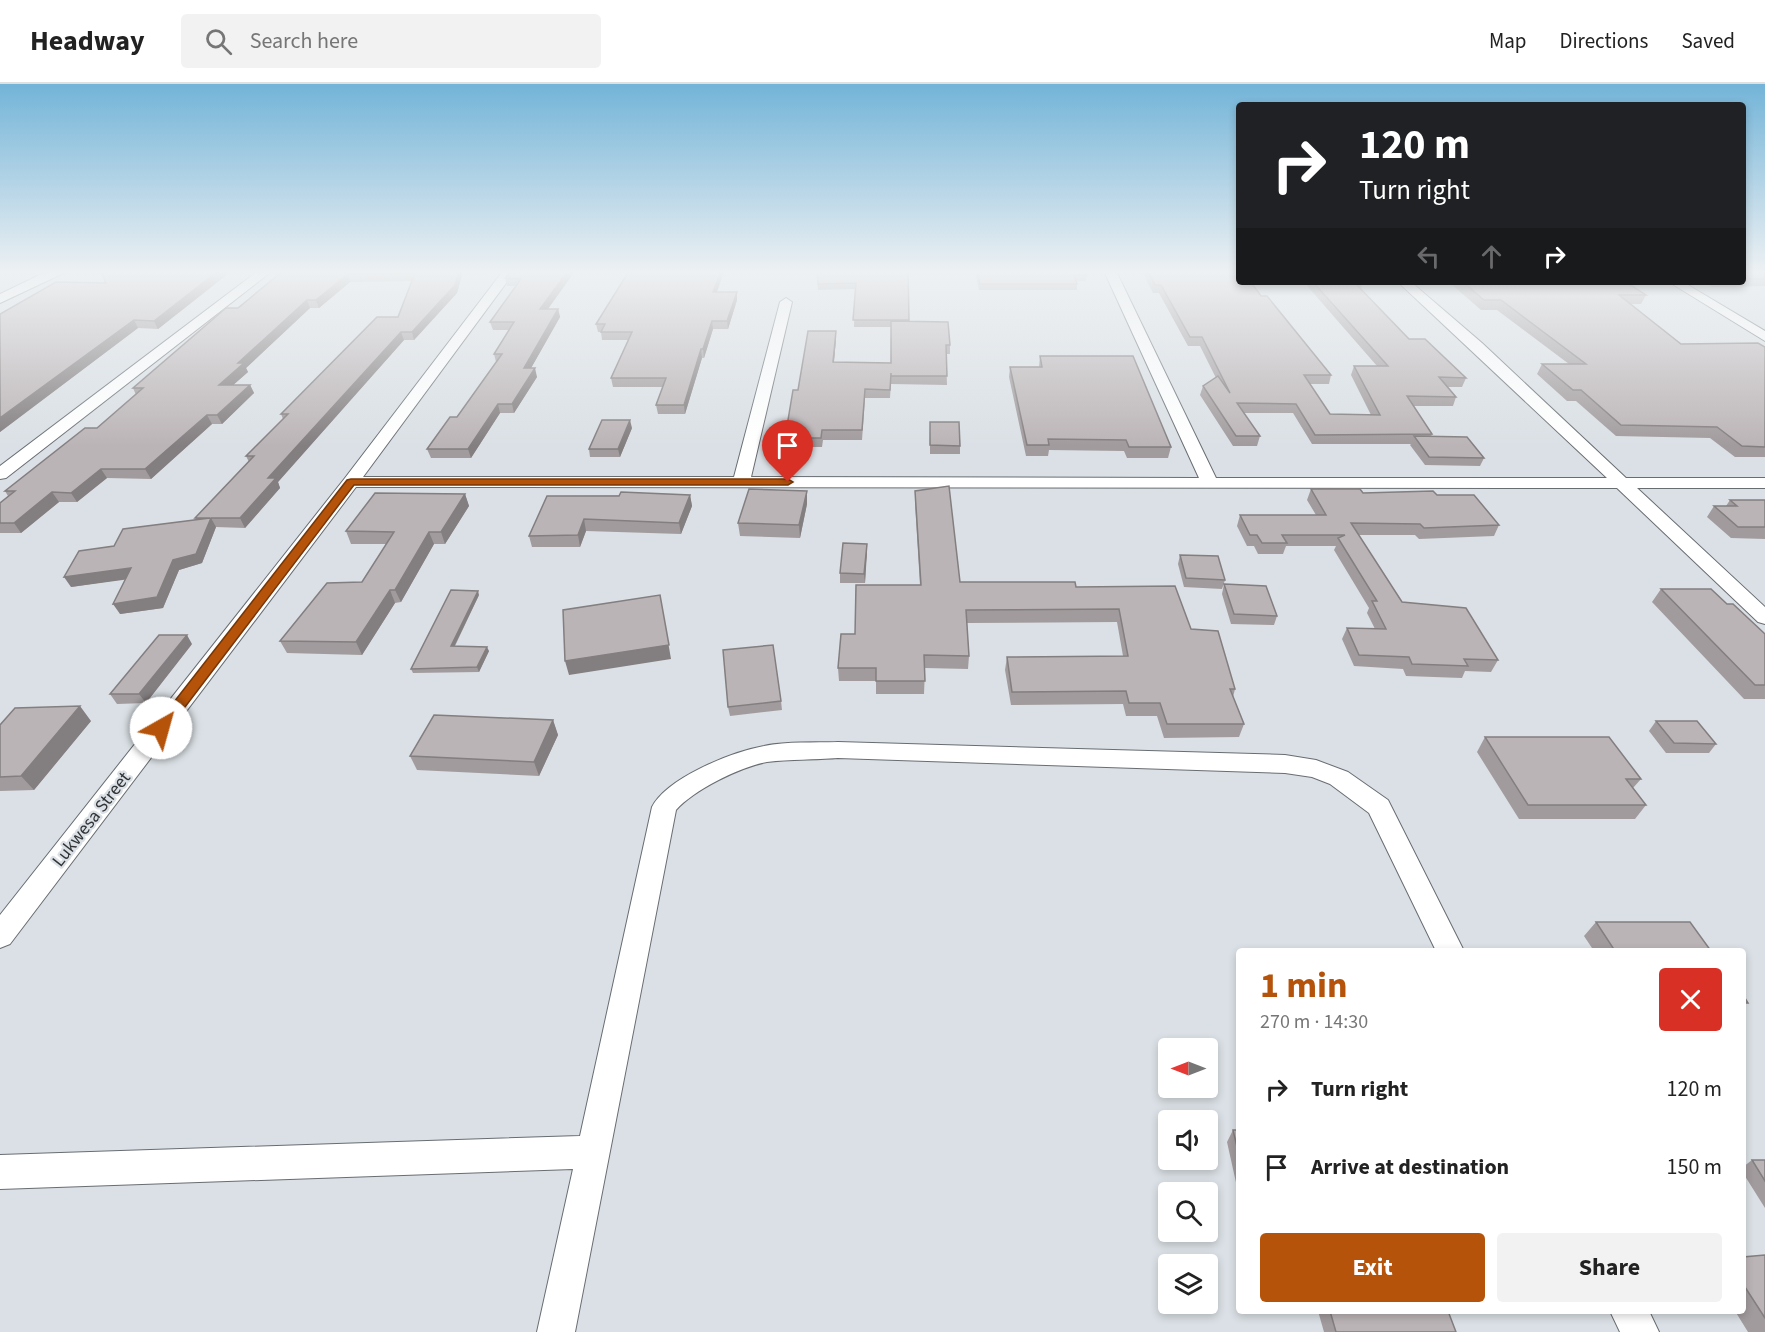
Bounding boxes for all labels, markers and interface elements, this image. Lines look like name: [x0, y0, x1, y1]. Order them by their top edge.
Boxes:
search box: [181, 14, 601, 68]
text: Headway: [30, 21, 145, 61]
icon: search: [202, 25, 235, 58]
text: Search here: [250, 25, 358, 57]
text: Map: [1489, 26, 1527, 56]
text: Directions: [1560, 26, 1648, 56]
text: Saved: [1681, 26, 1735, 56]
text: 120 m: [1359, 115, 1470, 175]
icon: right: [1260, 126, 1338, 204]
text: Turn right: [1359, 171, 1470, 210]
icon: left: [1412, 240, 1445, 273]
icon: ahead: [1475, 240, 1508, 273]
icon: right: [1538, 240, 1571, 273]
pin: [762, 420, 813, 482]
icon: arrive: [771, 429, 804, 462]
position arrow: [129, 696, 193, 760]
street label: Lukwesa Street: [46, 767, 136, 872]
text: 1 min: [1260, 960, 1348, 1011]
button: close: [1659, 968, 1722, 1031]
text: 270 m · 14:30: [1260, 1008, 1368, 1036]
north arrow: [1158, 1038, 1218, 1098]
map controls: [1158, 1038, 1218, 1314]
icon: right: [1260, 1073, 1293, 1106]
text: Turn right: [1311, 1073, 1408, 1105]
text: 120 m: [1667, 1073, 1722, 1105]
button: sound: [1158, 1110, 1218, 1170]
icon: arrive: [1260, 1151, 1293, 1184]
text: Arrive at destination: [1311, 1151, 1509, 1183]
text: 150 m: [1667, 1151, 1722, 1183]
button: search: [1158, 1182, 1218, 1242]
button: Exit: [1260, 1233, 1485, 1302]
button: Share: [1497, 1233, 1722, 1302]
button: layers: [1158, 1254, 1218, 1314]

